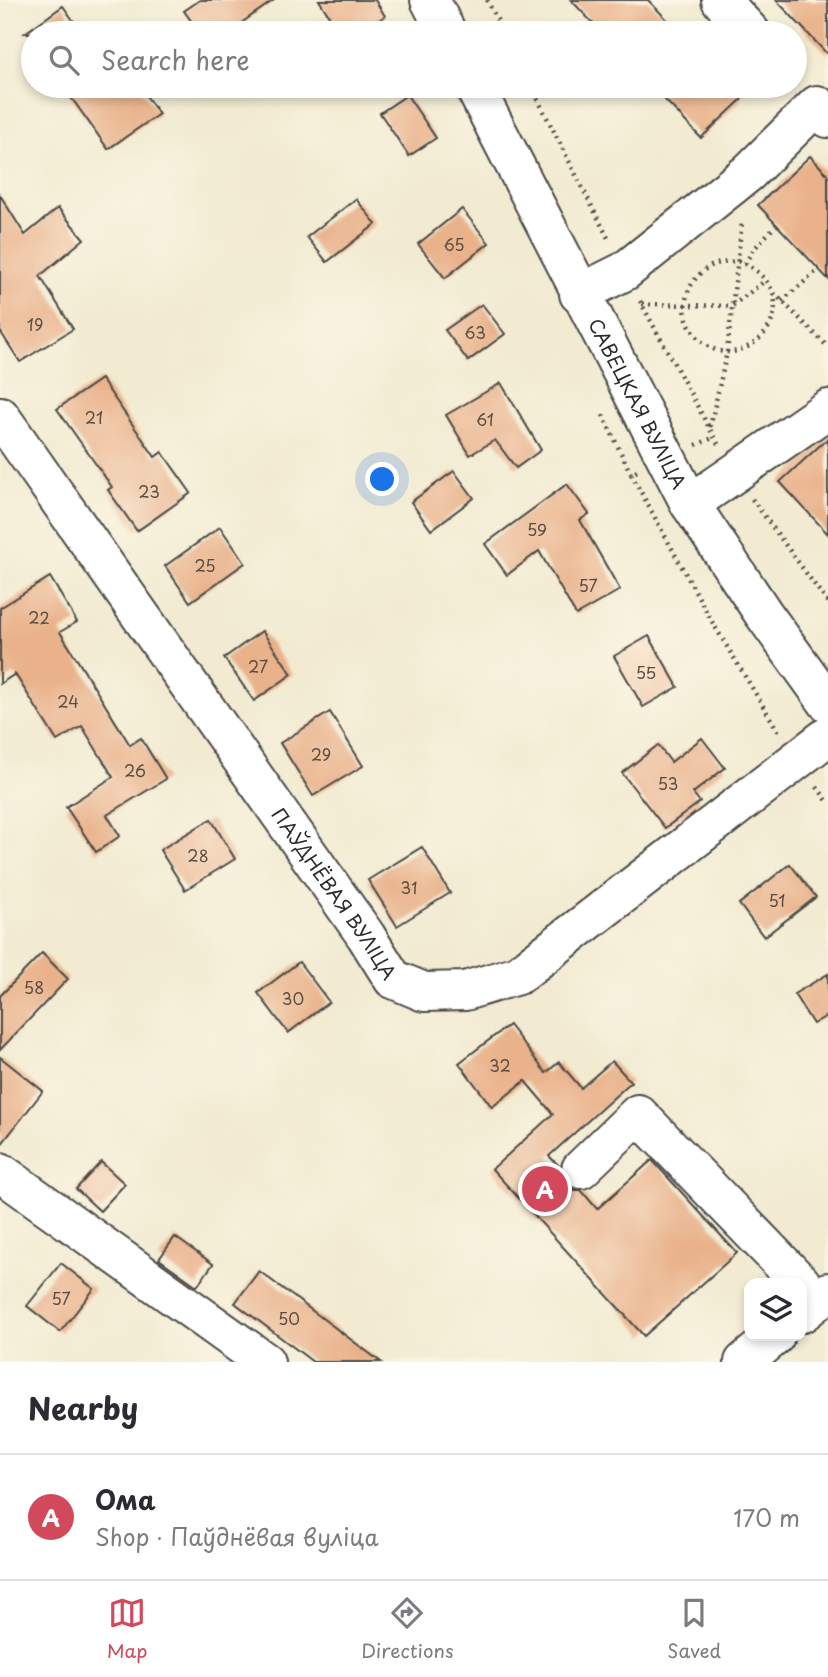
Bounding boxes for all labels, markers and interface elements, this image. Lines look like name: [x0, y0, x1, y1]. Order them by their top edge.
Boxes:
search box: [21, 21, 807, 98]
text: Search here: [101, 40, 250, 79]
icon: search: [45, 41, 83, 79]
house number: 65: [443, 232, 465, 256]
house number: 19: [27, 312, 43, 336]
street label: САВЕЦКАЯ ВУЛІЦА: [582, 313, 694, 494]
house number: 63: [464, 320, 486, 344]
house number: 21: [85, 405, 103, 429]
house number: 61: [476, 407, 494, 431]
your location: [365, 462, 399, 496]
house number: 23: [138, 479, 160, 503]
house number: 59: [527, 517, 547, 541]
house number: 25: [194, 553, 216, 577]
house number: 57: [578, 573, 598, 597]
house number: 22: [28, 605, 50, 629]
house number: 27: [248, 654, 268, 678]
house number: 55: [636, 660, 656, 684]
house number: 24: [57, 689, 79, 713]
house number: 29: [311, 742, 331, 766]
house number: 26: [124, 758, 146, 782]
house number: 53: [658, 771, 678, 795]
street label: ПАЎДНЁВАЯ ВУЛІЦА: [266, 802, 404, 985]
house number: 28: [187, 843, 209, 867]
house number: 31: [401, 875, 417, 899]
house number: 51: [768, 888, 786, 912]
house number: 58: [24, 975, 44, 999]
house number: 30: [282, 986, 304, 1010]
house number: 32: [489, 1053, 511, 1077]
pin: A: [522, 1163, 568, 1215]
map controls: [744, 1278, 807, 1341]
button: layers: [744, 1278, 807, 1341]
house number: 57: [51, 1286, 71, 1310]
house number: 50: [278, 1306, 300, 1330]
text: Nearby: [28, 1385, 138, 1430]
text: Ома: [95, 1480, 156, 1519]
text: A: [42, 1500, 60, 1535]
text: 170 m: [733, 1500, 800, 1535]
text: Shop · Паўднёвая вуліца: [95, 1519, 379, 1554]
tab: Map: [107, 1594, 147, 1664]
tab: Directions: [361, 1594, 454, 1664]
tab: Saved: [667, 1594, 721, 1664]

